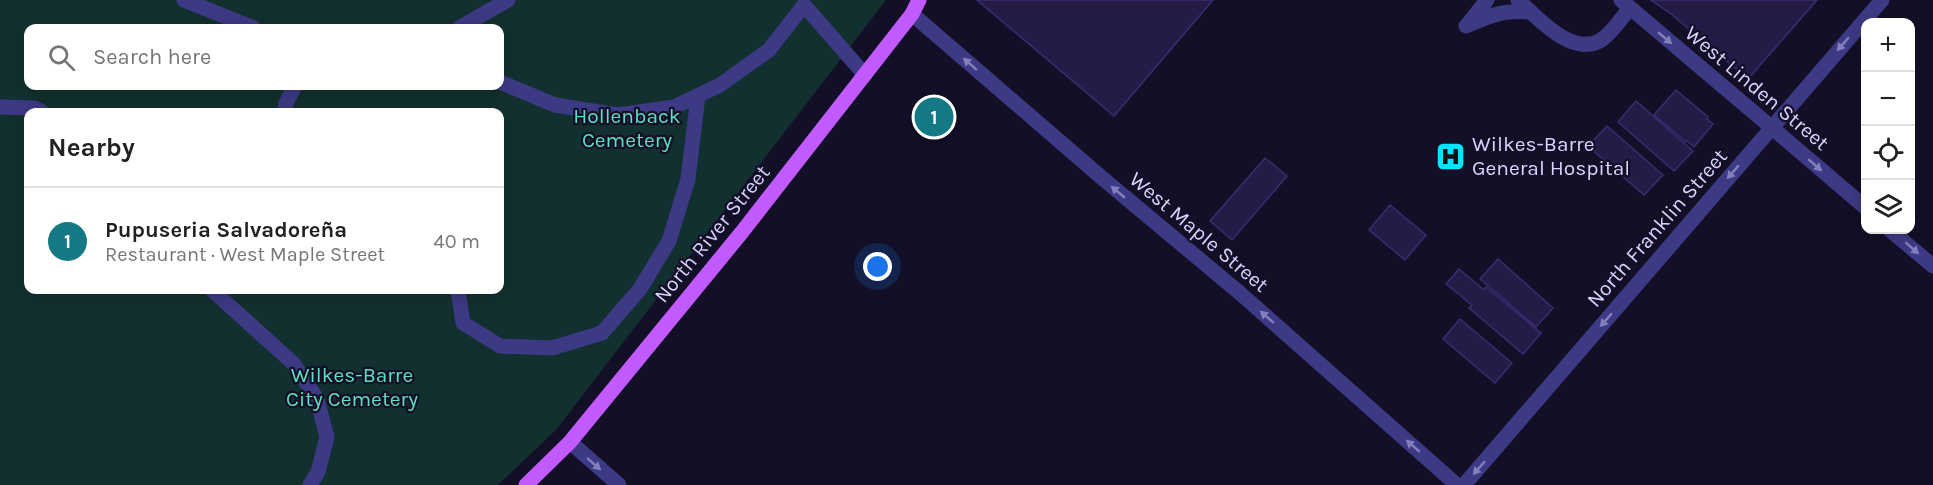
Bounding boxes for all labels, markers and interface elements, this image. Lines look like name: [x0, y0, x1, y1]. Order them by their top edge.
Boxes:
map controls: [1861, 18, 1915, 234]
button: +: [1861, 18, 1915, 72]
street label: West Linden Street: [1680, 21, 1834, 155]
search box: [24, 24, 504, 90]
one-way arrow: [1657, 31, 1672, 44]
one-way arrow: [1837, 36, 1850, 51]
icon: search: [45, 41, 78, 74]
text: Search here: [93, 44, 211, 70]
one-way arrow: [963, 57, 978, 71]
button: −: [1861, 72, 1915, 126]
pin: 1: [914, 94, 954, 140]
park label: Hollenback Cemetery: [573, 104, 681, 152]
button: locate: [1861, 126, 1915, 180]
text: Nearby: [48, 132, 135, 163]
place label: Wilkes-Barre General Hospital: [1472, 132, 1630, 180]
hospital icon: Wilkes-Barre General Hospital: [1435, 140, 1467, 172]
street label: North Franklin Street: [1582, 144, 1732, 312]
one-way arrow: [1807, 159, 1823, 172]
street label: North River Street: [649, 160, 775, 307]
one-way arrow: [1727, 164, 1740, 179]
street label: West Maple Street: [1125, 167, 1273, 297]
button: layers: [1861, 180, 1915, 234]
one-way arrow: [1110, 185, 1126, 198]
text: Pupuseria Salvadoreña: [105, 217, 347, 243]
text: 1: [64, 230, 71, 253]
text: 40 m: [434, 230, 480, 253]
one-way arrow: [1904, 241, 1919, 255]
text: Restaurant · West Maple Street: [105, 243, 385, 266]
your location: [863, 252, 892, 281]
one-way arrow: [1260, 311, 1275, 324]
one-way arrow: [1600, 312, 1613, 327]
park label: Wilkes-Barre City Cemetery: [286, 363, 418, 411]
one-way arrow: [1406, 439, 1421, 453]
one-way arrow: [587, 457, 602, 471]
one-way arrow: [1473, 460, 1486, 475]

